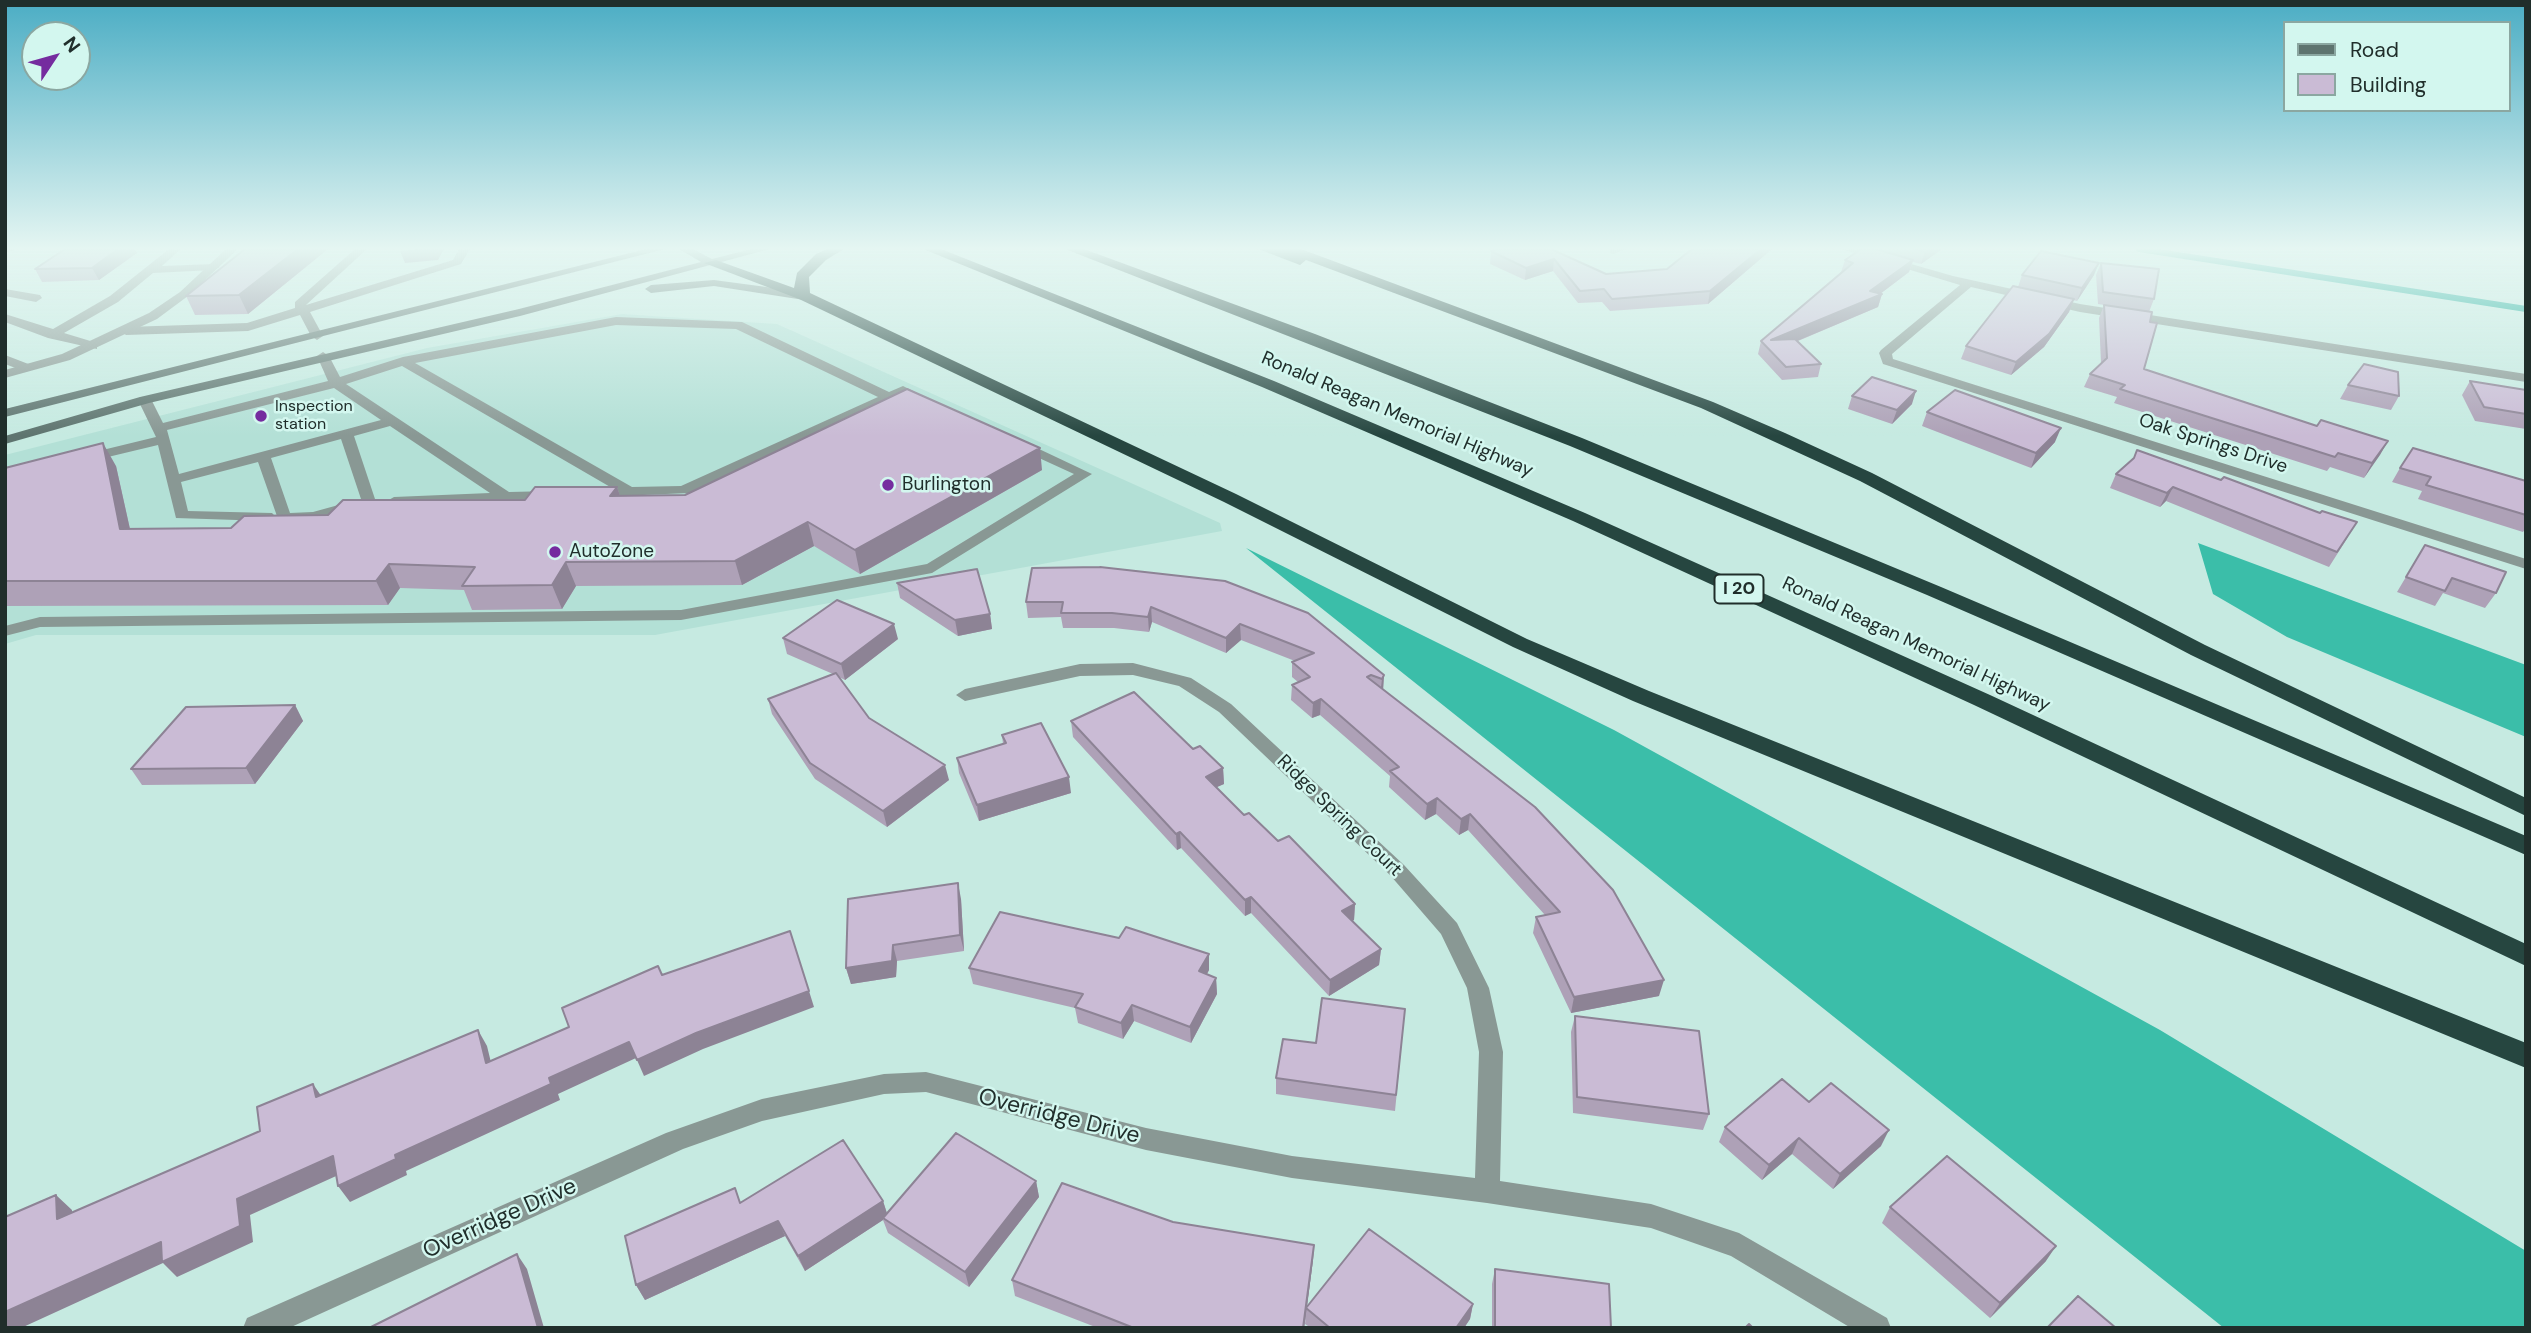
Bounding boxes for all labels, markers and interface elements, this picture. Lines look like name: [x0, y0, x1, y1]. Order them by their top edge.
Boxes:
north arrow: [21, 21, 91, 91]
legend: [2282, 21, 2510, 112]
text: N: [58, 32, 86, 57]
text: Road: [2350, 36, 2399, 64]
text: Building: [2350, 71, 2426, 99]
street label: Ronald Reagan Memorial Highway: [1258, 347, 1536, 483]
place label: Inspection station: [275, 397, 353, 435]
marker: Inspection station: [253, 408, 269, 424]
street label: Oak Springs Drive: [2136, 409, 2290, 479]
place label: Burlington: [902, 474, 991, 496]
marker: Burlington: [880, 477, 896, 493]
place label: AutoZone: [569, 541, 654, 563]
marker: AutoZone: [547, 544, 563, 560]
street label: Ronald Reagan Memorial Highway: [1778, 573, 2054, 717]
road number: I 20: [1714, 574, 1764, 604]
street label: Ridge Spring Court: [1272, 750, 1406, 882]
street label: Overridge Drive: [975, 1084, 1143, 1150]
street label: Overridge Drive: [419, 1173, 581, 1265]

